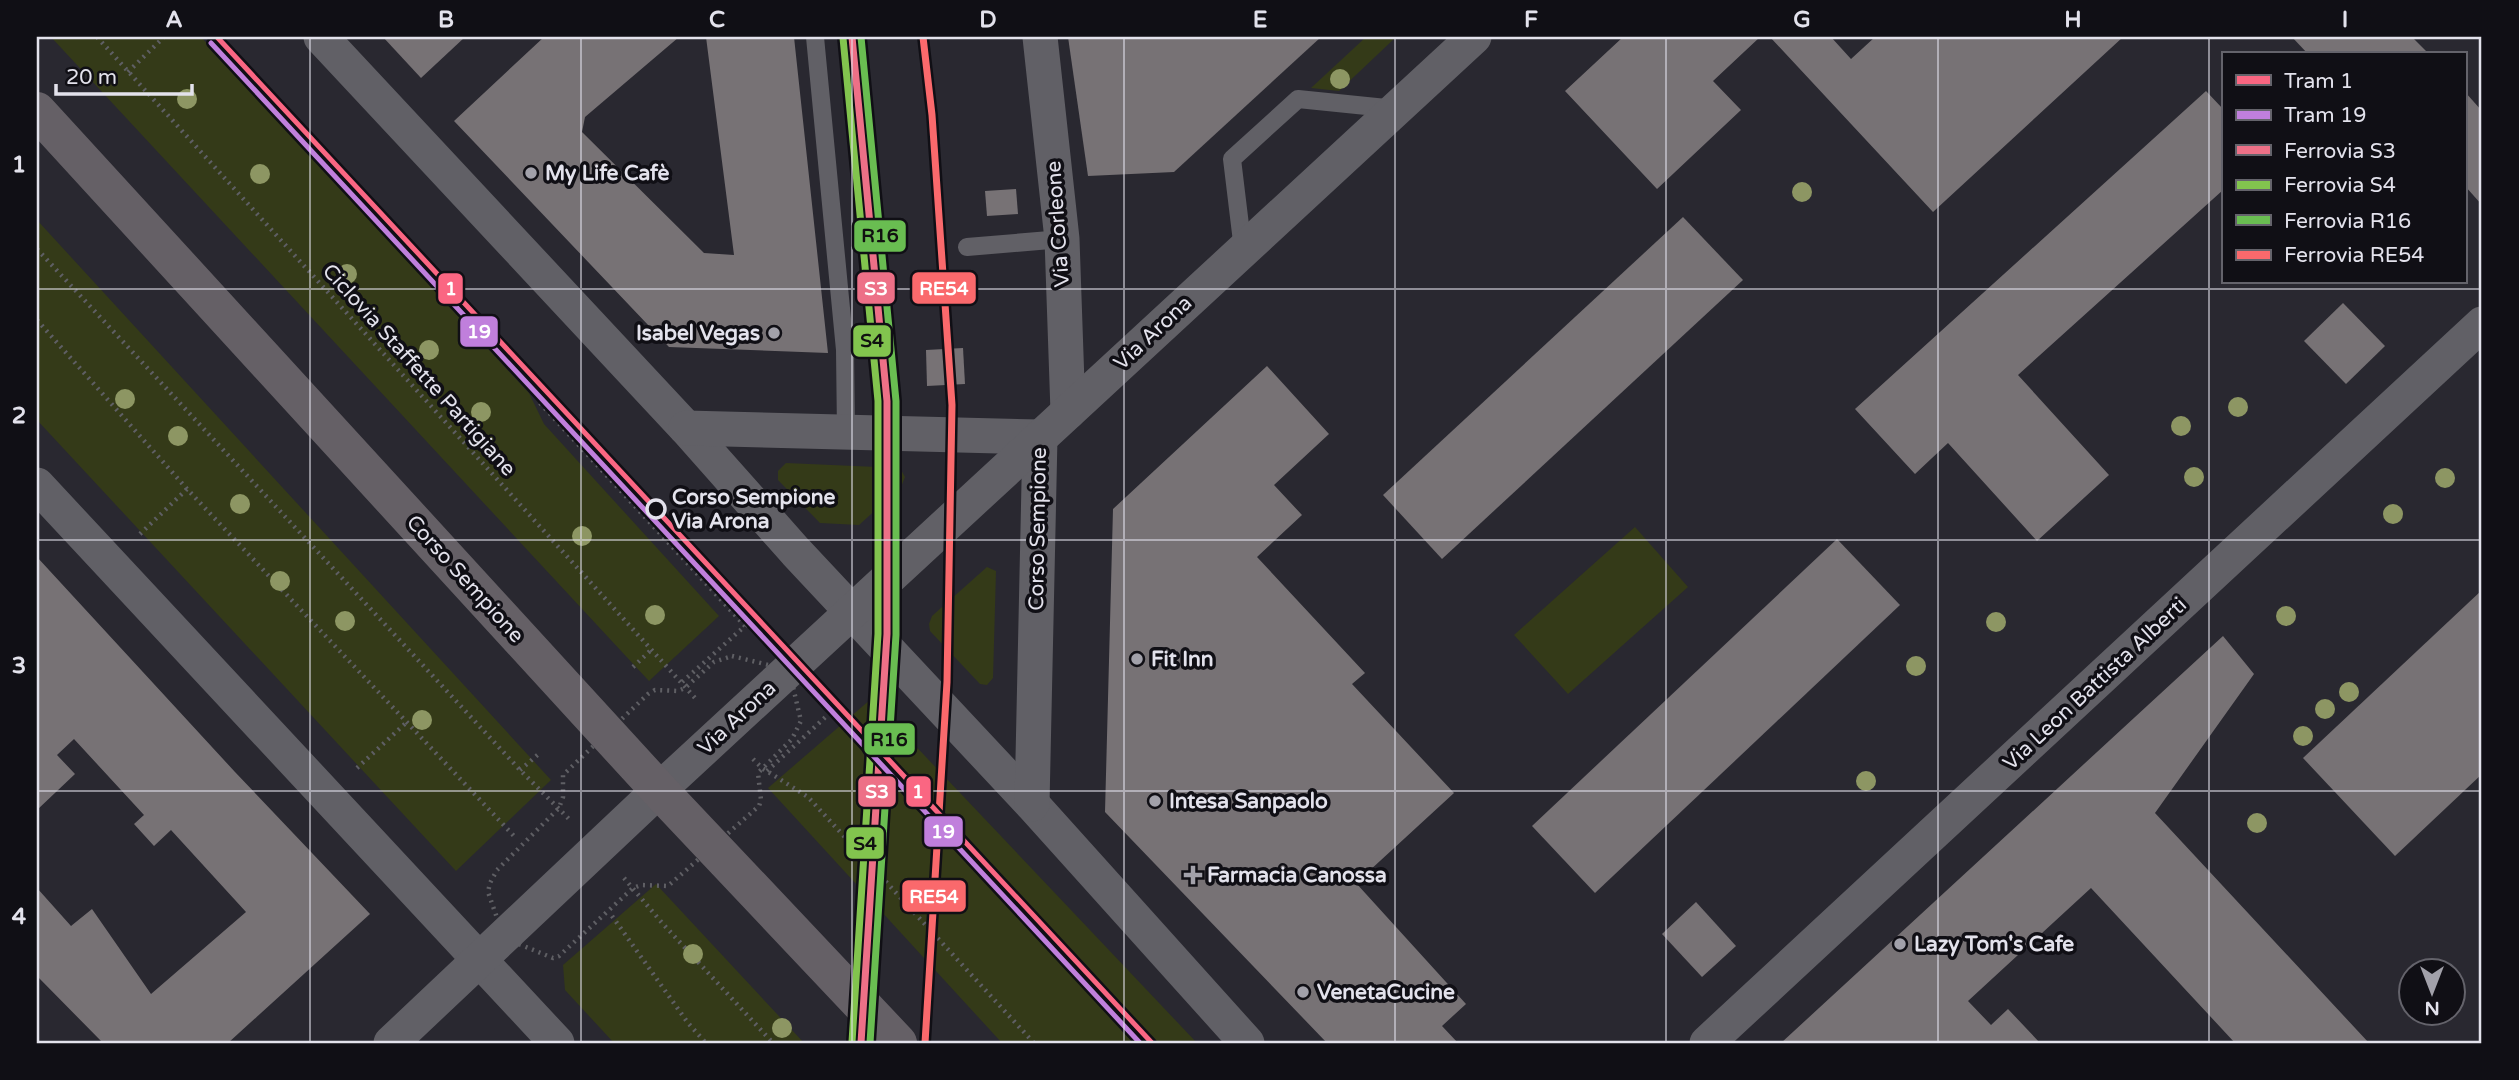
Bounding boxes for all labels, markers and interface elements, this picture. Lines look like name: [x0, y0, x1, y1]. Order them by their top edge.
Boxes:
text: A: [165, 6, 183, 34]
text: B: [438, 6, 454, 34]
text: C: [709, 6, 725, 34]
text: D: [979, 6, 997, 34]
text: E: [1253, 6, 1267, 34]
text: F: [1524, 6, 1538, 34]
text: G: [1793, 6, 1811, 34]
text: H: [2064, 6, 2082, 34]
text: I: [2342, 6, 2348, 34]
scale bar: [56, 52, 192, 96]
legend: [2222, 52, 2466, 284]
text: 20 m: [66, 65, 117, 90]
text: Tram 1: [2284, 69, 2353, 94]
text: Tram 19: [2284, 103, 2367, 128]
text: Ferrovia S3: [2284, 139, 2396, 164]
text: 1: [12, 151, 26, 179]
street label: Via Corleone: [1041, 160, 1075, 288]
place label: My Life Cafè: [545, 161, 669, 186]
marker: My Life Cafè: [523, 165, 539, 181]
text: Ferrovia S4: [2284, 173, 2396, 198]
text: Ferrovia R16: [2284, 209, 2411, 234]
line badge: R16: [853, 219, 907, 253]
text: R16: [861, 225, 899, 247]
text: Ferrovia RE54: [2284, 243, 2425, 268]
street label: Ciclovia Staffette Partigiane: [317, 259, 521, 481]
line badge: S3: [856, 271, 896, 305]
line badge: RE54: [911, 271, 977, 305]
line badge: 1: [437, 272, 464, 305]
text: 1: [445, 278, 457, 300]
text: S3: [864, 278, 888, 300]
text: RE54: [919, 278, 969, 300]
street label: Via Arona: [1109, 291, 1197, 375]
line badge: 19: [459, 315, 499, 348]
text: 19: [467, 321, 491, 343]
place label: Isabel Vegas: [636, 321, 760, 346]
line badge: S4: [852, 324, 892, 358]
marker: Isabel Vegas: [766, 325, 782, 341]
text: S4: [860, 330, 884, 352]
text: 2: [12, 402, 26, 430]
street label: Corso Sempione: [1024, 447, 1052, 611]
place label: Corso Sempione Via Arona: [672, 485, 836, 534]
marker: Corso Sempione Via Arona: [646, 499, 666, 519]
street label: Corso Sempione: [401, 510, 529, 648]
street label: Via Leon Battista Alberti: [1998, 592, 2192, 776]
place label: Fit Inn: [1151, 647, 1214, 672]
marker: Fit Inn: [1129, 651, 1145, 667]
text: 3: [12, 652, 26, 680]
street label: Via Arona: [693, 676, 781, 760]
line badge: R16: [863, 722, 916, 756]
text: R16: [870, 729, 908, 751]
line badge: S3: [857, 775, 897, 808]
line badge: 1: [905, 775, 932, 808]
text: S3: [865, 781, 889, 803]
text: 1: [912, 781, 924, 803]
place label: Intesa Sanpaolo: [1169, 789, 1328, 814]
marker: Intesa Sanpaolo: [1147, 793, 1163, 809]
line badge: 19: [923, 815, 964, 848]
text: 19: [931, 821, 955, 843]
line badge: S4: [845, 826, 885, 860]
text: S4: [853, 833, 877, 855]
place label: Farmacia Canossa: [1207, 863, 1387, 888]
marker: Farmacia Canossa: [1185, 867, 1201, 883]
line badge: RE54: [901, 879, 967, 913]
text: RE54: [909, 886, 959, 908]
text: 4: [12, 903, 27, 931]
place label: Lazy Tom's Cafe: [1914, 932, 2074, 957]
marker: Lazy Tom's Cafe: [1892, 936, 1908, 952]
north arrow: [2396, 958, 2466, 1028]
place label: VenetaCucine: [1317, 980, 1455, 1005]
marker: VenetaCucine: [1295, 984, 1311, 1000]
text: N: [2424, 997, 2440, 1019]

